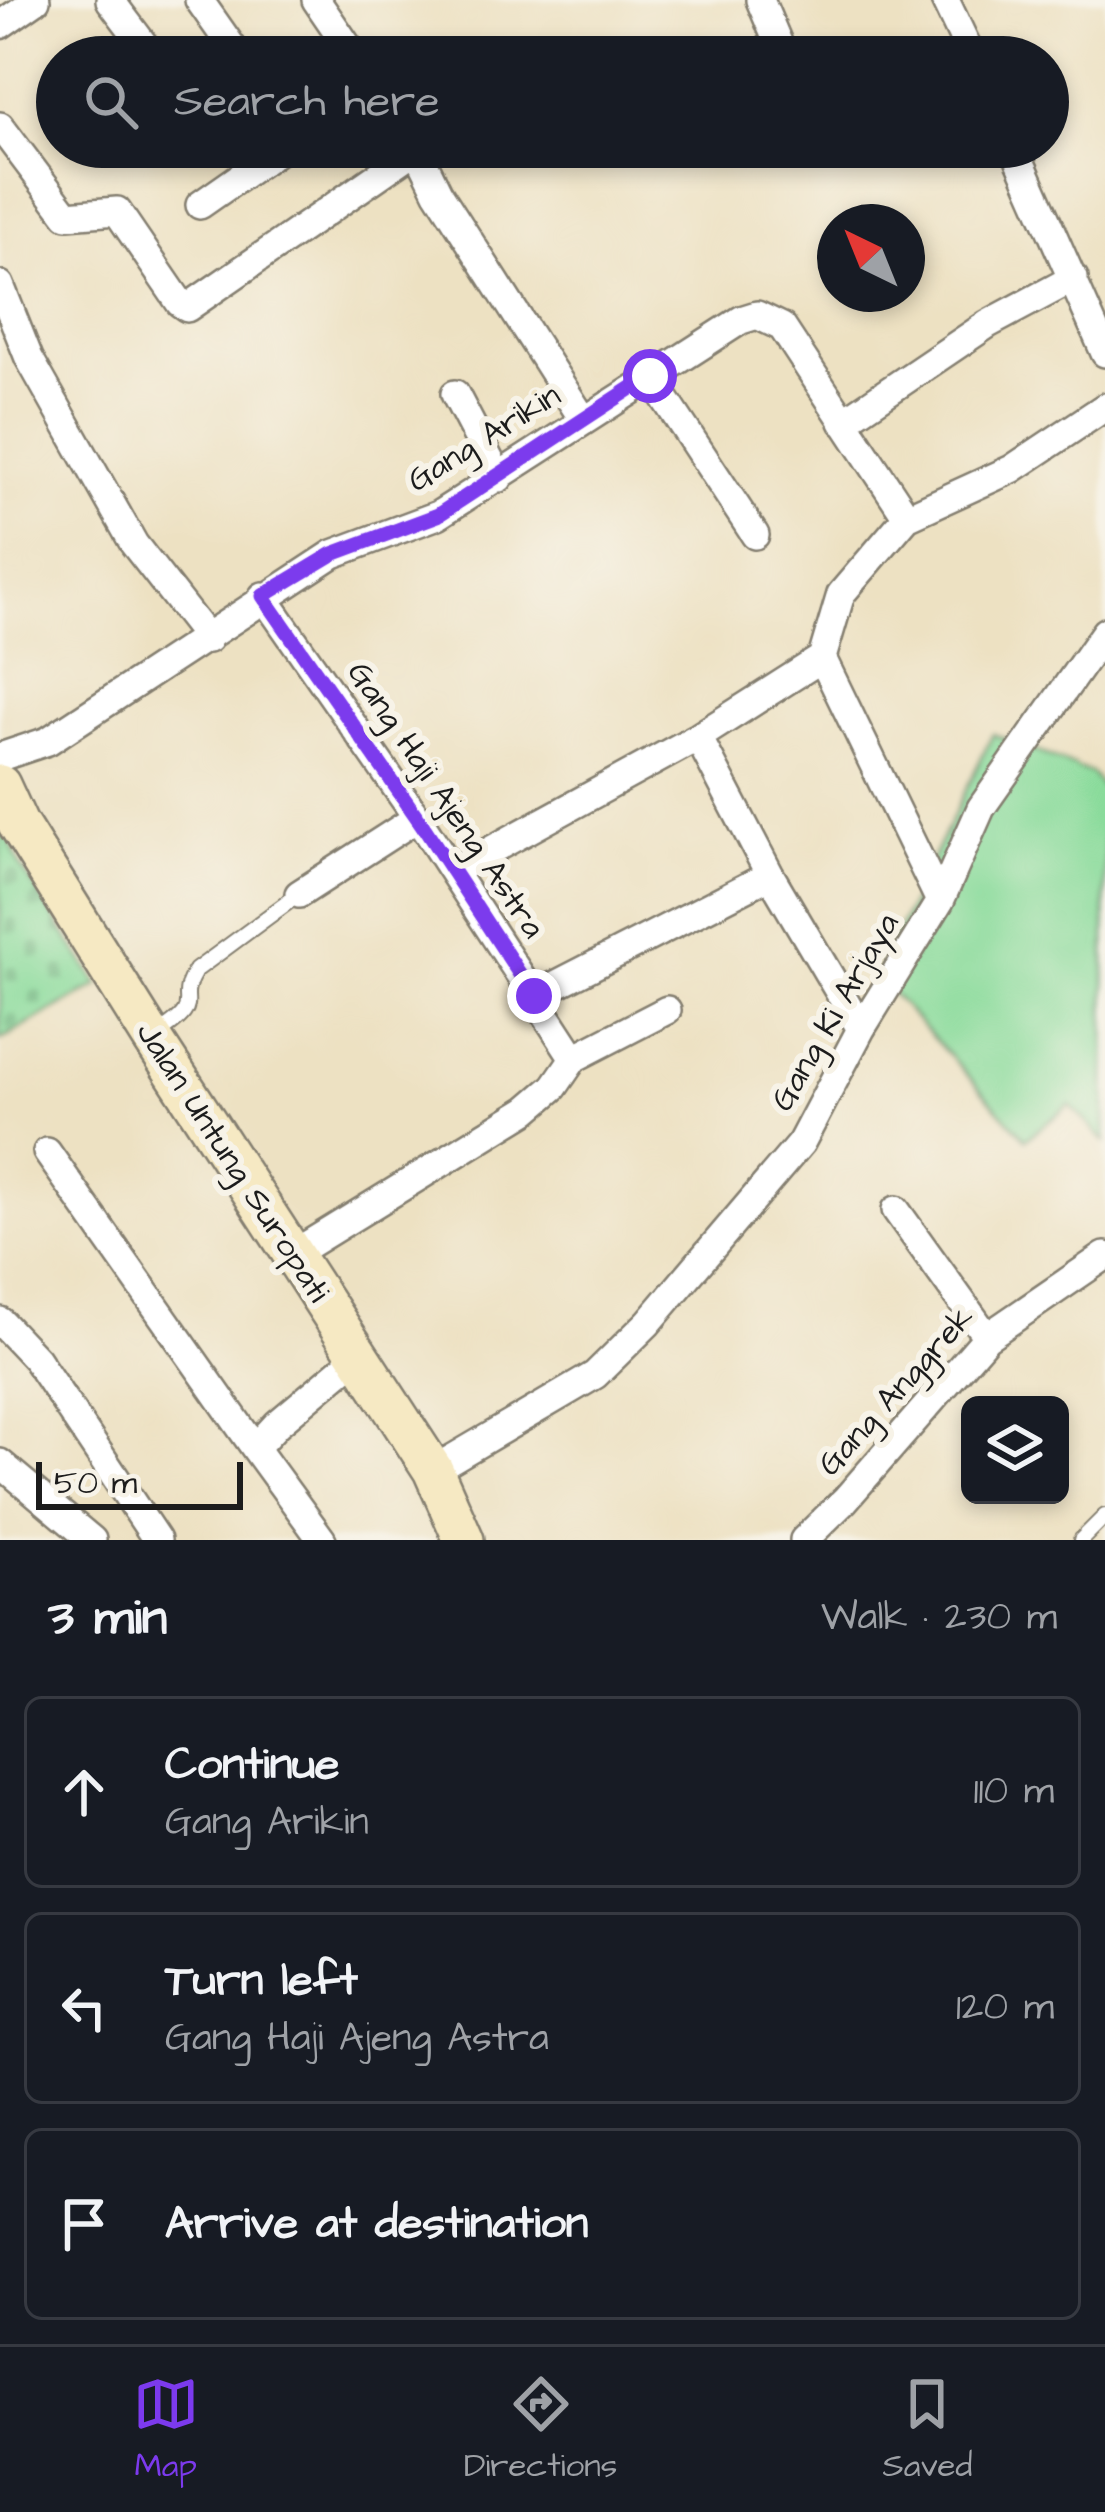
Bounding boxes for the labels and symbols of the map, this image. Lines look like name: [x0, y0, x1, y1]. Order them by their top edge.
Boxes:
north arrow: [817, 204, 925, 312]
route start: [623, 349, 677, 403]
street label: Gang Arikin: [399, 373, 570, 505]
street label: Gang Haji Ajeng Astra: [334, 652, 556, 949]
street label: Gang Ki Arjaya: [760, 904, 912, 1120]
route end: [507, 969, 561, 1023]
street label: Jalan Untung Suropati: [123, 1013, 341, 1312]
street label: Gang Anggrek: [807, 1296, 986, 1487]
scale bar: [36, 1456, 243, 1509]

